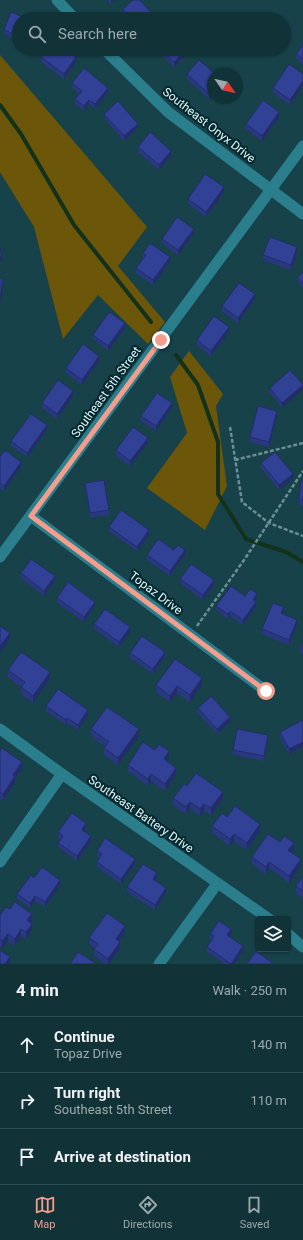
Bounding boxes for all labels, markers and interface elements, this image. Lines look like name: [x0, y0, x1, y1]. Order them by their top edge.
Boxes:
search box: [12, 12, 291, 56]
icon: search: [26, 23, 48, 45]
text: Search here: [58, 25, 137, 43]
north arrow: [207, 68, 243, 104]
street label: Southeast Onyx Drive: [160, 85, 258, 165]
route end: [152, 331, 170, 349]
street label: Southeast 5th Street: [68, 344, 144, 440]
street label: Topaz Drive: [127, 569, 185, 617]
route start: [257, 682, 275, 700]
street label: Southeast Battery Drive: [86, 772, 196, 856]
map controls: [255, 916, 291, 952]
button: layers: [255, 916, 291, 952]
text: 4 min: [16, 980, 59, 1000]
text: Walk · 250 m: [212, 983, 287, 998]
text: Continue: [54, 1028, 115, 1046]
icon: ahead: [16, 1034, 38, 1056]
text: 140 m: [250, 1037, 287, 1052]
text: Topaz Drive: [54, 1046, 122, 1061]
text: Turn right: [54, 1084, 120, 1102]
icon: right: [16, 1090, 38, 1112]
text: 110 m: [250, 1093, 287, 1108]
text: Southeast 5th Street: [54, 1102, 172, 1117]
icon: arrive: [16, 1146, 38, 1168]
text: Arrive at destination: [54, 1148, 191, 1166]
tab: Map: [34, 1194, 56, 1231]
tab: Directions: [123, 1194, 172, 1231]
tab: Saved: [240, 1194, 269, 1231]

